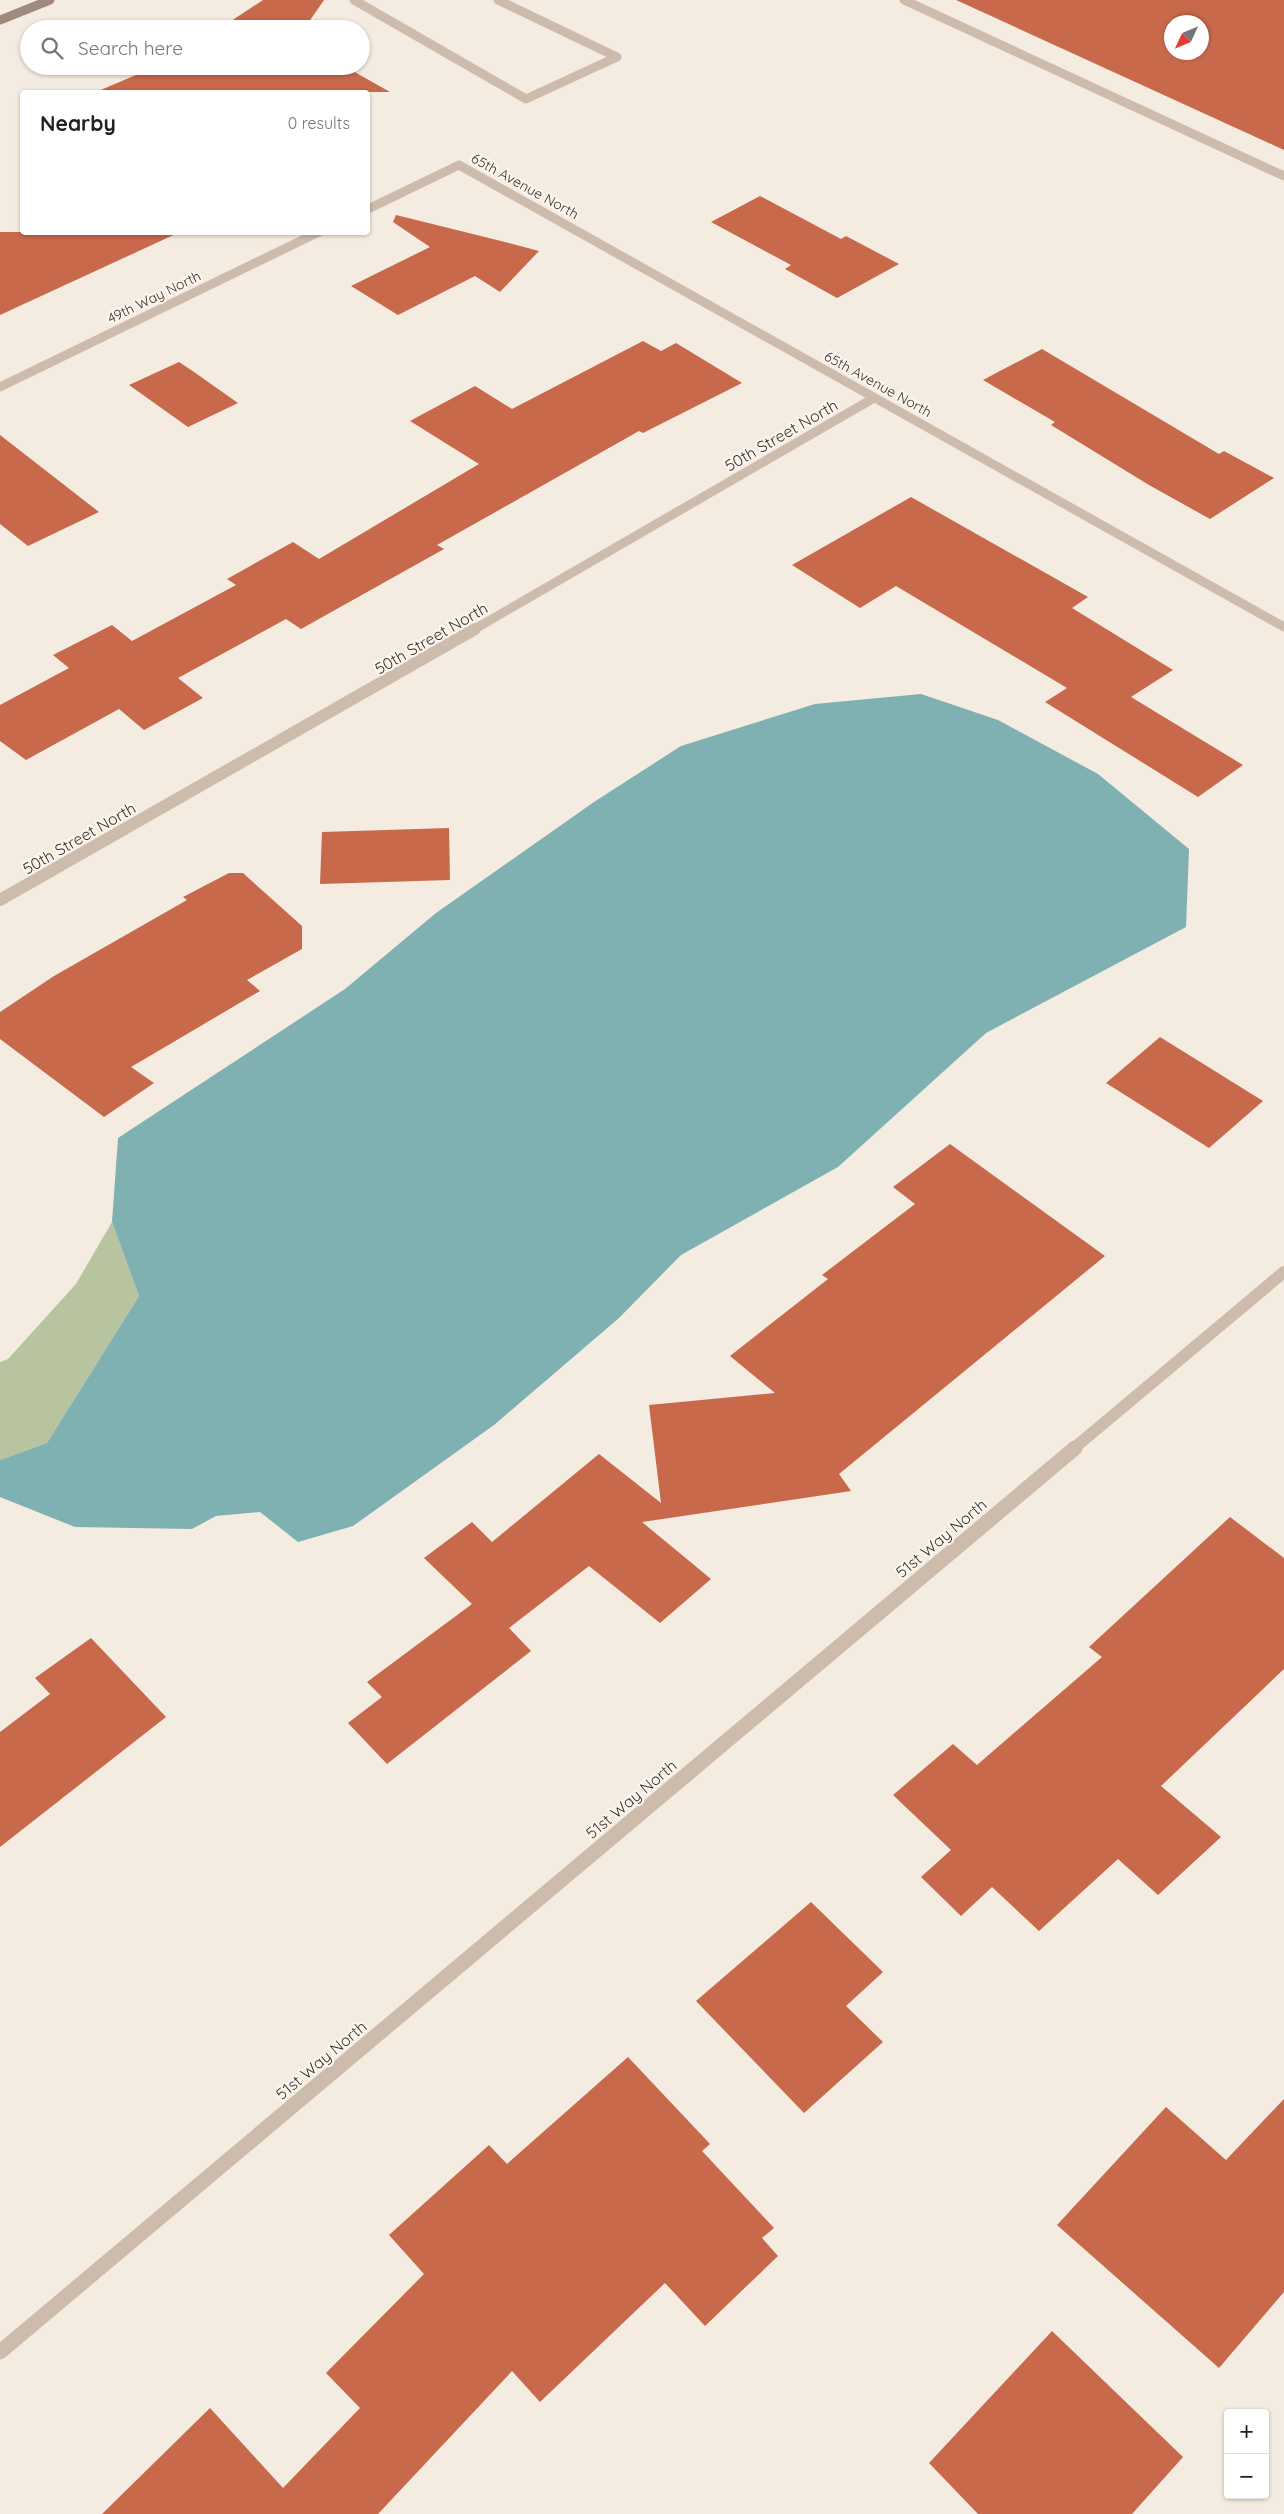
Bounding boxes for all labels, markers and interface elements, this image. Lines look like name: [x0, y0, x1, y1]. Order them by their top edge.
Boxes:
north arrow: [1164, 15, 1209, 60]
search box: [20, 20, 370, 75]
icon: search: [38, 34, 66, 62]
text: Search here: [78, 36, 183, 60]
text: Nearby: [40, 110, 116, 136]
text: 0 results: [288, 113, 350, 133]
street label: 65th Avenue North: [468, 149, 582, 223]
street label: 49th Way North: [104, 267, 204, 327]
street label: 65th Avenue North: [821, 347, 935, 421]
street label: 50th Street North: [721, 395, 841, 475]
street label: 50th Street North: [371, 598, 491, 678]
street label: 50th Street North: [19, 798, 139, 878]
street label: 51st Way North: [892, 1494, 990, 1582]
street label: 51st Way North: [582, 1755, 680, 1843]
street label: 51st Way North: [272, 2016, 370, 2104]
map controls: [1224, 2409, 1269, 2499]
button: +: [1224, 2409, 1269, 2454]
button: −: [1224, 2454, 1269, 2499]

